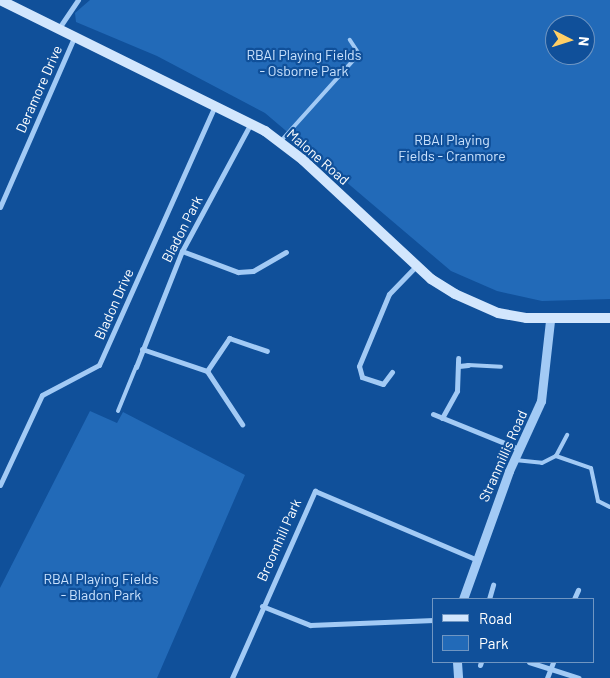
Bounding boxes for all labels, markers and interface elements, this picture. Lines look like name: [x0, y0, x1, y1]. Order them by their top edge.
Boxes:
north arrow: [545, 15, 595, 65]
text: N: [576, 36, 593, 47]
street label: Deramore Drive: [12, 43, 66, 135]
park label: RBAI Playing Fields - Osborne Park: [247, 47, 361, 80]
street label: Malone Road: [284, 126, 352, 188]
park label: RBAI Playing Fields - Cranmore: [398, 132, 506, 164]
street label: Bladon Park: [158, 193, 206, 265]
street label: Bladon Drive: [91, 266, 137, 342]
street label: Stranmillis Road: [475, 408, 531, 504]
street label: Broomhill Park: [253, 496, 305, 584]
park label: RBAI Playing Fields - Bladon Park: [44, 571, 158, 604]
legend: [432, 598, 595, 663]
text: Road: [479, 609, 512, 627]
text: Park: [479, 634, 508, 652]

